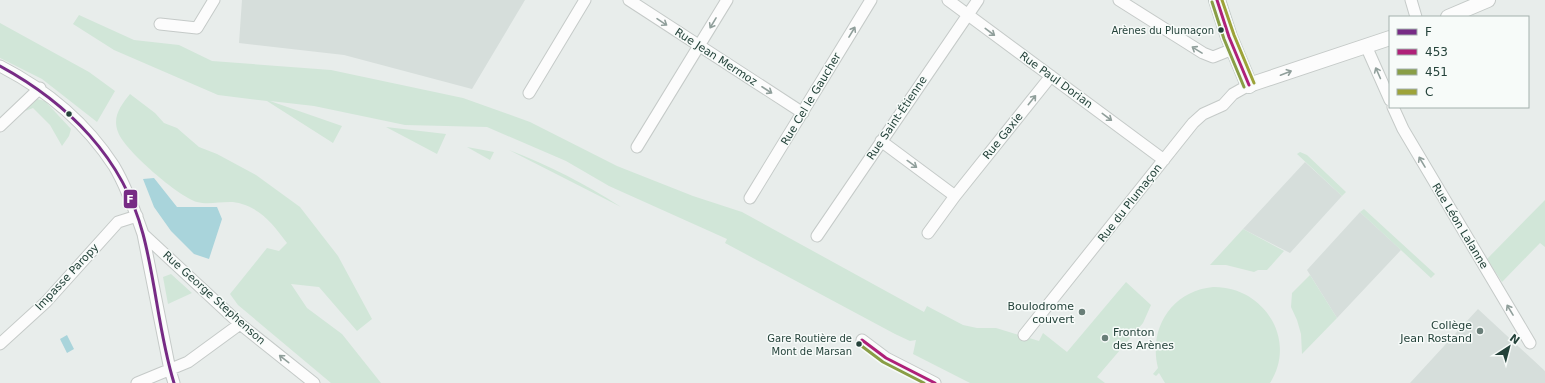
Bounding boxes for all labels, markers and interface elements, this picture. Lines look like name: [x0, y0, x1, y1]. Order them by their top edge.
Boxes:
legend: [1389, 16, 1529, 108]
one-way arrow: [708, 17, 716, 29]
one-way arrow: [656, 18, 668, 26]
place label: Arènes du Plumaçon: [1111, 25, 1214, 36]
marker: Arènes du Plumaçon: [1216, 25, 1226, 35]
text: F: [1425, 25, 1432, 39]
street label: Rue Jean Mermoz: [672, 26, 760, 89]
one-way arrow: [848, 27, 856, 38]
one-way arrow: [985, 28, 996, 36]
one-way arrow: [1191, 45, 1203, 53]
text: 453: [1425, 45, 1448, 59]
street label: Rue Paul Dorian: [1017, 49, 1095, 111]
street label: Rue Cel le Gaucher: [778, 50, 844, 147]
text: 451: [1425, 65, 1448, 79]
one-way arrow: [1374, 67, 1381, 79]
one-way arrow: [1279, 69, 1291, 77]
street label: Rue Saint-Étienne: [864, 73, 930, 162]
text: C: [1425, 85, 1433, 99]
one-way arrow: [761, 86, 772, 94]
one-way arrow: [1028, 94, 1036, 105]
unlabelled marker: [64, 109, 74, 119]
street label: Rue Gaxie: [980, 110, 1026, 162]
one-way arrow: [1101, 113, 1112, 121]
one-way arrow: [1418, 156, 1426, 168]
one-way arrow: [907, 160, 918, 168]
street label: Rue du Plumaçon: [1095, 161, 1165, 245]
street label: Rue Léon Lalanne: [1429, 181, 1491, 271]
line badge: F: [123, 189, 138, 209]
text: F: [126, 193, 134, 206]
street label: Impasse Paropy: [33, 240, 102, 313]
street label: Rue George Stephenson: [160, 249, 268, 347]
place label: Boulodrome couvert: [1007, 300, 1075, 326]
one-way arrow: [1506, 304, 1514, 316]
marker: Boulodrome couvert: [1077, 307, 1087, 317]
place label: Collège Jean Rostand: [1399, 319, 1472, 345]
place label: Fronton des Arènes: [1113, 326, 1174, 352]
marker: Collège Jean Rostand: [1475, 326, 1485, 336]
north arrow: [1489, 327, 1529, 367]
text: N: [1507, 331, 1522, 347]
place label: Gare Routière de Mont de Marsan: [767, 333, 852, 357]
marker: Fronton des Arènes: [1100, 333, 1110, 343]
marker: Gare Routière de Mont de Marsan: [854, 339, 864, 349]
one-way arrow: [278, 355, 289, 363]

